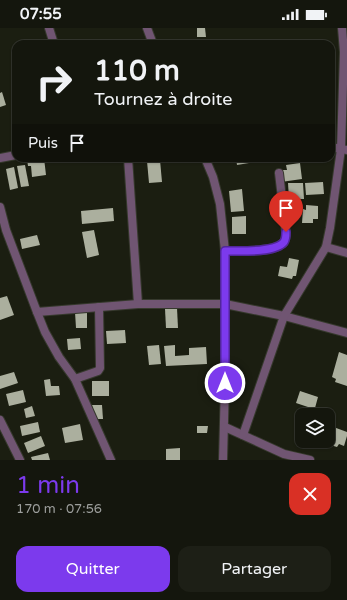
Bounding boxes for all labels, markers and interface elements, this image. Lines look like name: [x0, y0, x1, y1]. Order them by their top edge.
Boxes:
text: 07:55: [20, 5, 62, 23]
text: 110 m: [94, 54, 180, 88]
icon: right: [28, 56, 80, 108]
text: Tournez à droite: [94, 88, 233, 110]
icon: arrive: [66, 132, 88, 154]
text: Puis: [28, 134, 58, 152]
pin: [269, 191, 303, 232]
icon: arrive: [275, 197, 297, 219]
position arrow: [204, 362, 246, 404]
map controls: [295, 408, 335, 448]
button: layers: [295, 408, 335, 448]
text: 1 min: [16, 471, 80, 500]
button: close: [289, 473, 331, 515]
text: 170 m · 07:56: [16, 501, 102, 517]
button: Quitter: [16, 546, 170, 592]
button: Partager: [178, 546, 331, 592]

